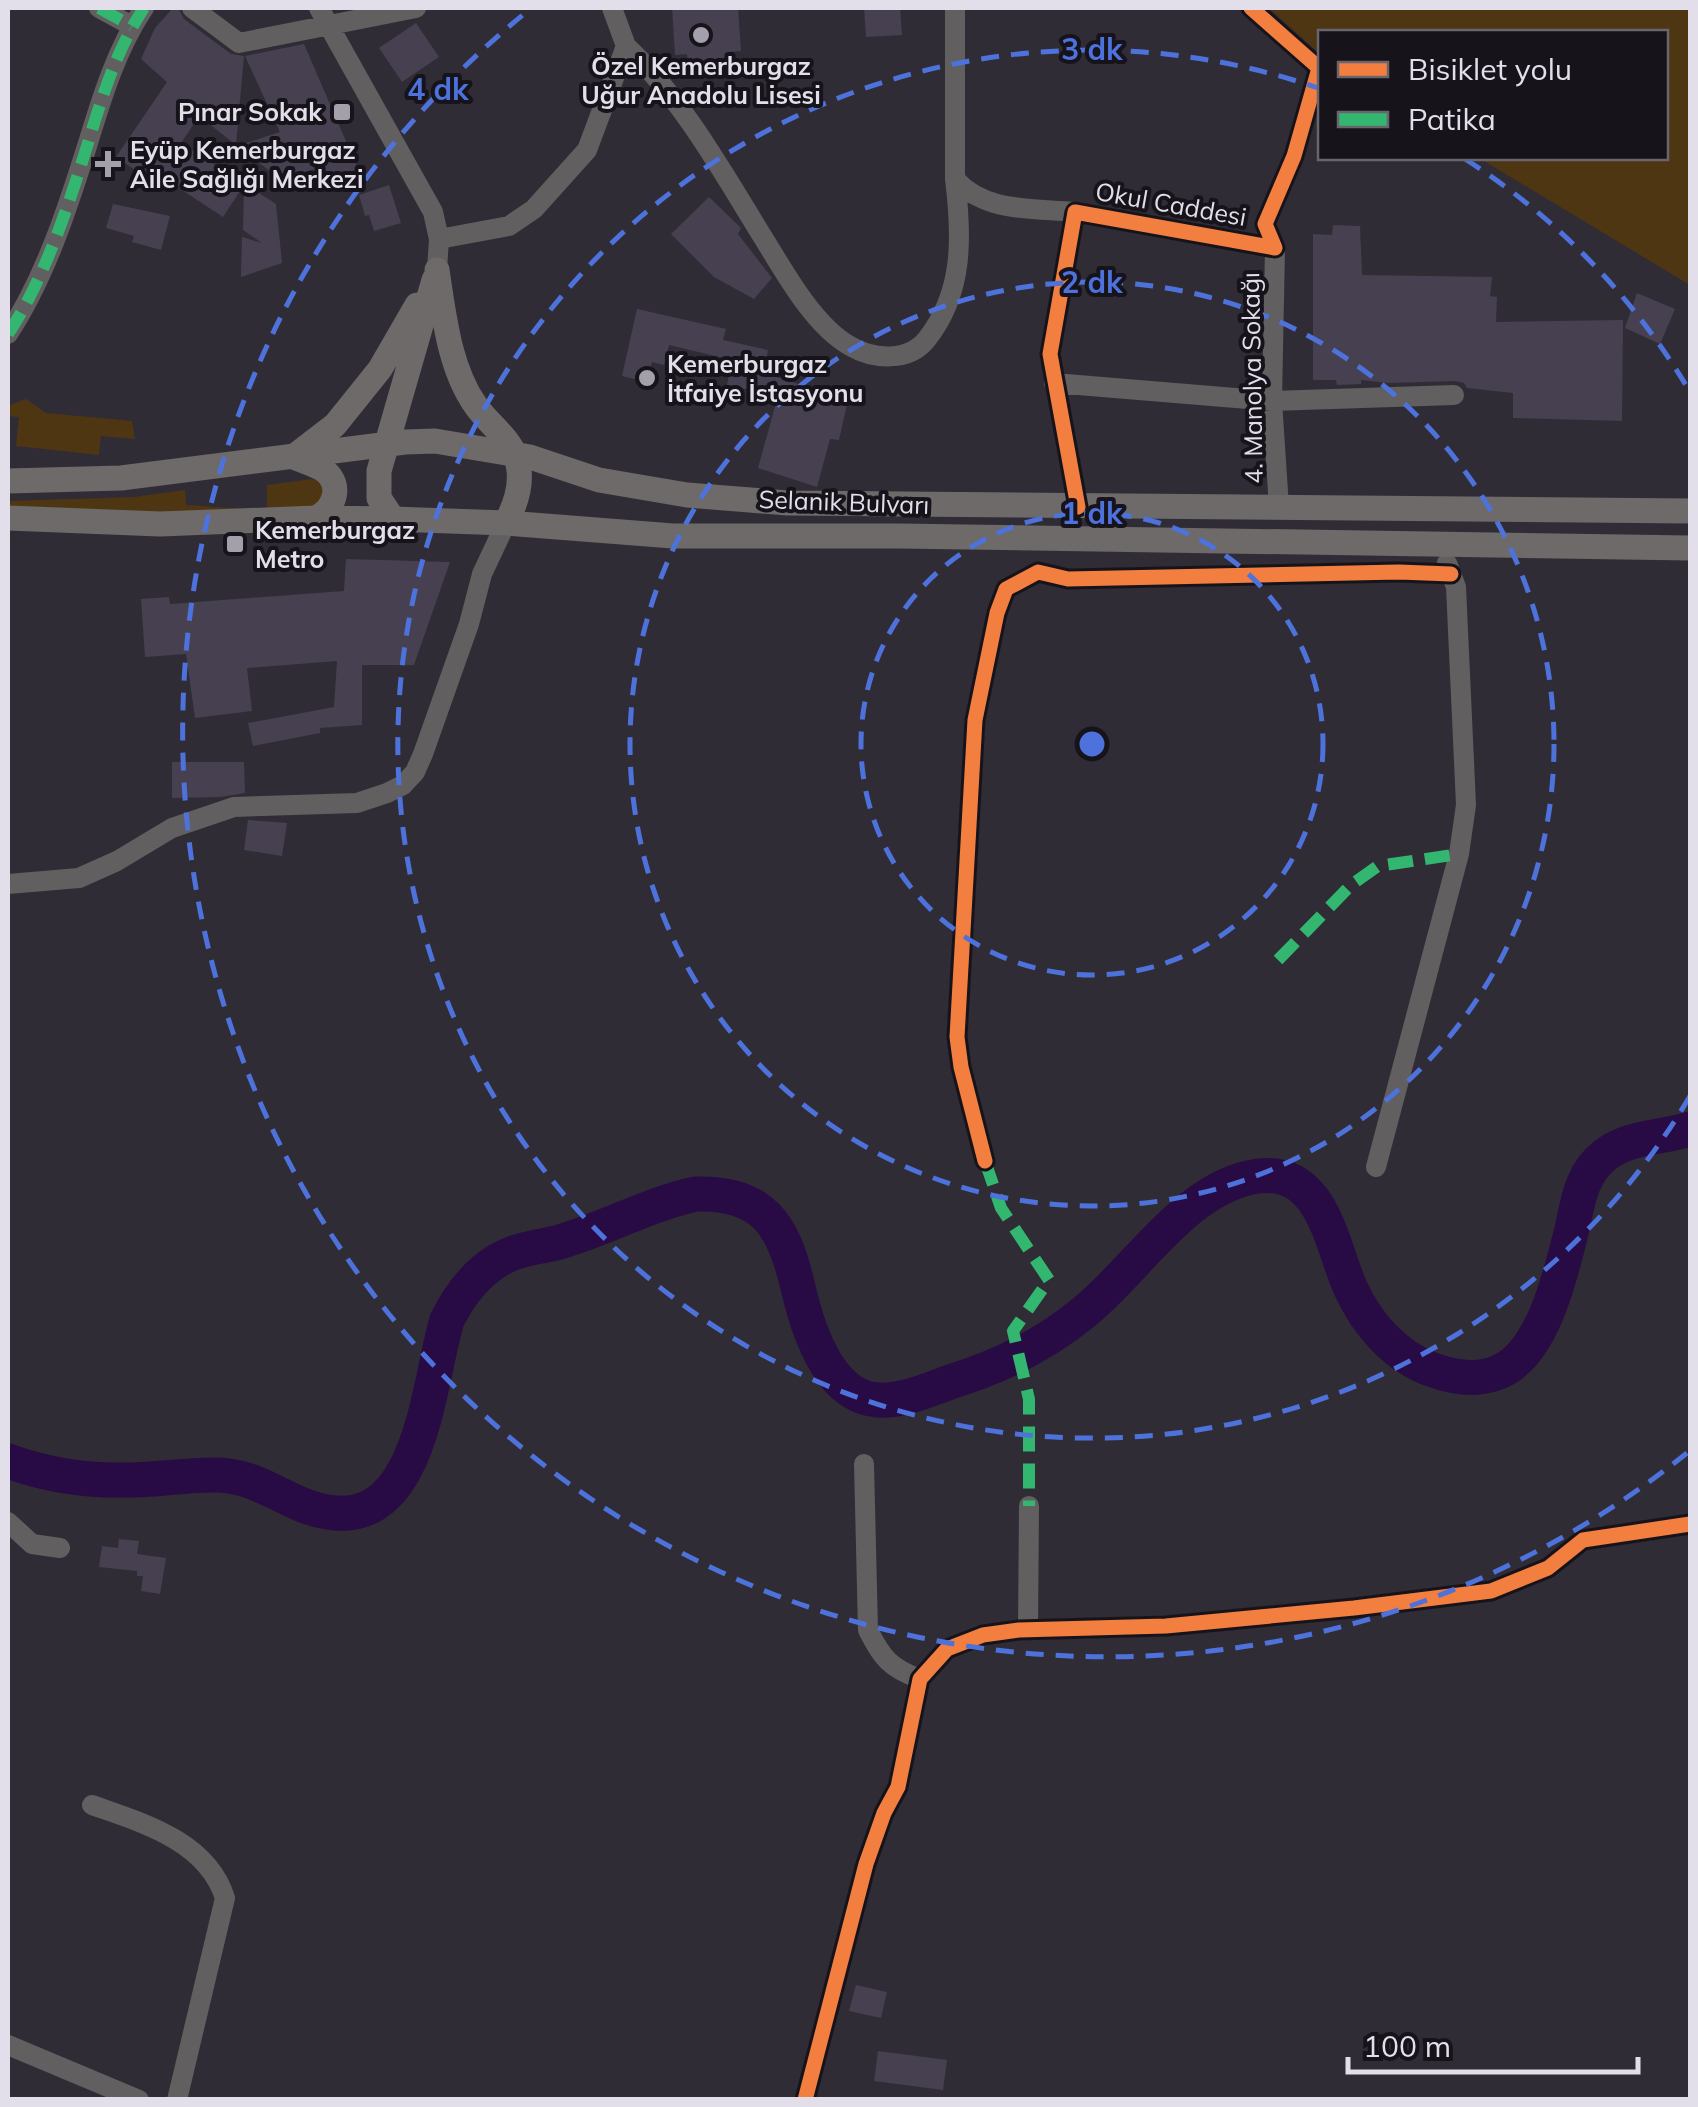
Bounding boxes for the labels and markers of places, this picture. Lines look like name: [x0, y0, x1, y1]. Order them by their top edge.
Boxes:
marker: Özel Kemerburgaz Uğur Anadolu Lisesi: [690, 24, 712, 46]
place label: Özel Kemerburgaz Uğur Anadolu Lisesi: [581, 50, 821, 110]
place label: Pınar Sokak: [178, 96, 323, 127]
marker: Pınar Sokak: [331, 101, 353, 123]
place label: Eyüp Kemerburgaz Aile Sağlığı Merkezi: [130, 134, 364, 194]
marker: Eyüp Kemerburgaz Aile Sağlığı Merkezi: [95, 151, 121, 177]
place label: Kemerburgaz İtfaiye İstasyonu: [667, 348, 863, 408]
marker: Kemerburgaz İtfaiye İstasyonu: [636, 367, 658, 389]
place label: Kemerburgaz Metro: [255, 514, 415, 574]
marker: Kemerburgaz Metro: [224, 533, 246, 555]
centre of rings: [1074, 726, 1110, 762]

